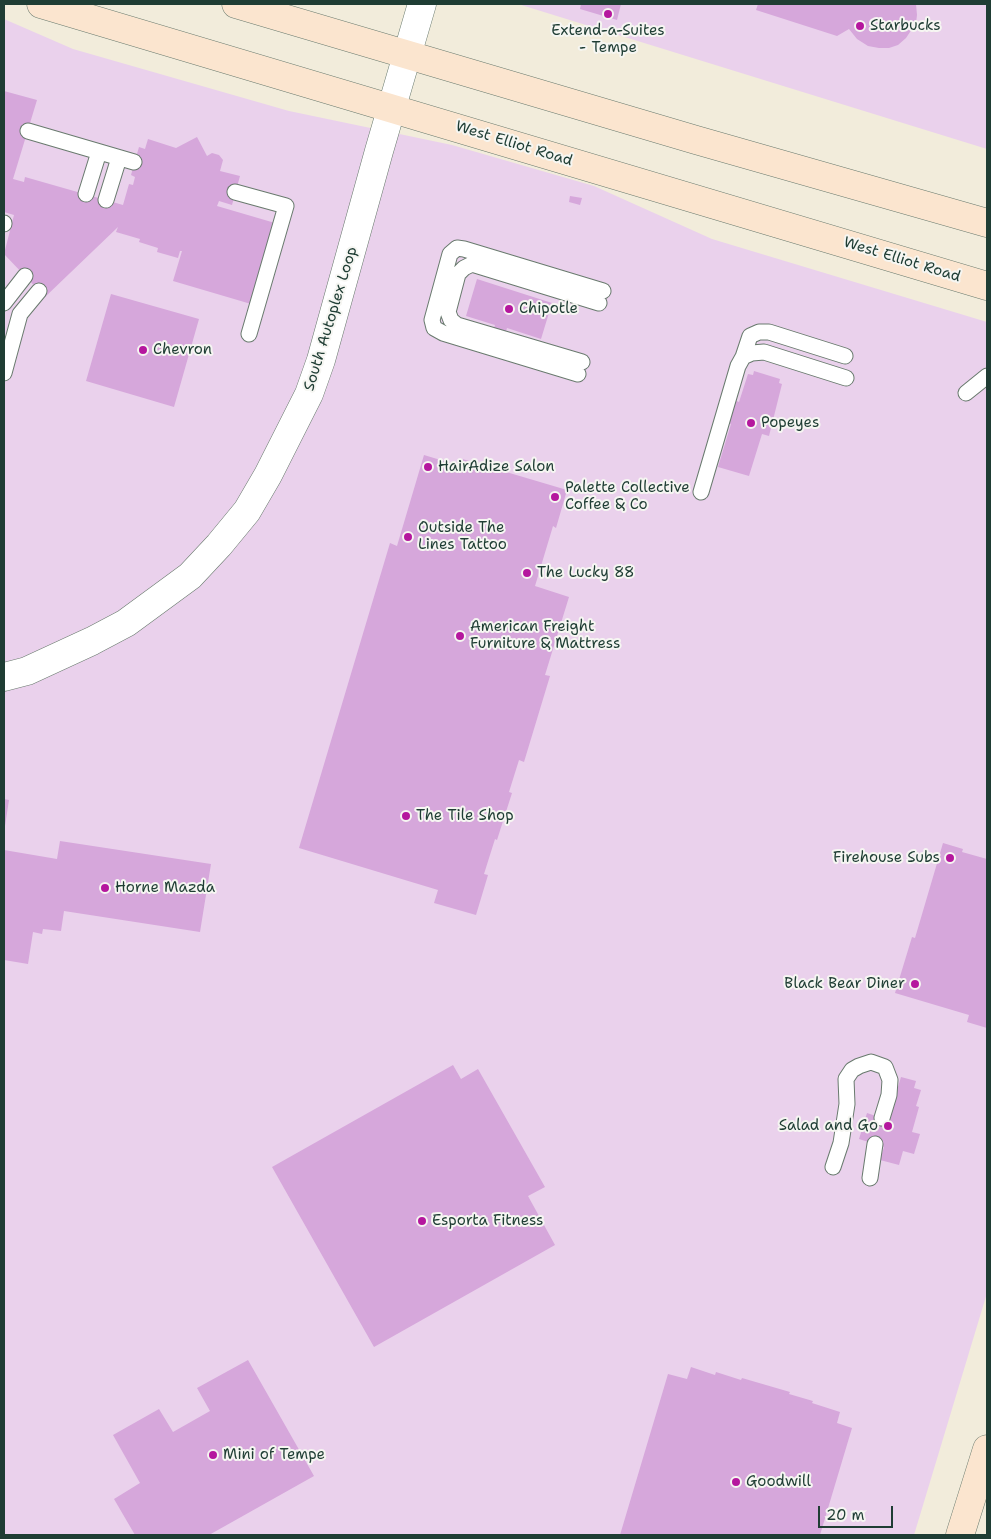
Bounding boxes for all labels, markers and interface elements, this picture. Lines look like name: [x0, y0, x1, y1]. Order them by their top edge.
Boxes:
marker: Extend-a-Suites - Tempe: [602, 8, 614, 20]
place label: Starbucks: [870, 17, 941, 35]
marker: Starbucks: [854, 20, 866, 32]
place label: Extend-a-Suites - Tempe: [551, 22, 665, 57]
street label: West Elliot Road: [453, 118, 575, 170]
street label: West Elliot Road: [841, 234, 963, 286]
street label: South Autoplex Loop: [300, 245, 362, 393]
place label: Chipotle: [519, 300, 578, 318]
marker: Chipotle: [503, 303, 515, 315]
place label: Chevron: [153, 341, 212, 359]
marker: Chevron: [137, 344, 149, 356]
place label: Popeyes: [761, 414, 819, 432]
marker: Popeyes: [745, 417, 757, 429]
place label: HairAdize Salon: [438, 458, 555, 476]
marker: HairAdize Salon: [422, 461, 434, 473]
place label: Palette Collective Coffee & Co: [565, 479, 690, 514]
marker: Palette Collective Coffee & Co: [549, 491, 561, 503]
place label: Outside The Lines Tattoo: [418, 519, 507, 554]
marker: Outside The Lines Tattoo: [402, 531, 414, 543]
place label: The Lucky 88: [537, 564, 635, 582]
marker: The Lucky 88: [521, 567, 533, 579]
place label: American Freight Furniture & Mattress: [470, 618, 620, 653]
marker: American Freight Furniture & Mattress: [454, 630, 466, 642]
place label: The Tile Shop: [416, 807, 514, 825]
marker: The Tile Shop: [400, 810, 412, 822]
place label: Firehouse Subs: [833, 849, 940, 867]
marker: Firehouse Subs: [944, 852, 956, 864]
place label: Horne Mazda: [115, 879, 215, 897]
marker: Horne Mazda: [99, 882, 111, 894]
place label: Black Bear Diner: [784, 975, 905, 993]
marker: Black Bear Diner: [909, 978, 921, 990]
place label: Salad and Go: [779, 1117, 878, 1135]
marker: Salad and Go: [882, 1120, 894, 1132]
place label: Esporta Fitness: [432, 1212, 543, 1230]
marker: Esporta Fitness: [416, 1215, 428, 1227]
place label: Mini of Tempe: [223, 1446, 325, 1464]
marker: Mini of Tempe: [207, 1449, 219, 1461]
place label: Goodwill: [746, 1473, 811, 1491]
marker: Goodwill: [730, 1476, 742, 1488]
scale bar: [821, 1496, 896, 1528]
text: 20 m: [826, 1505, 865, 1525]

